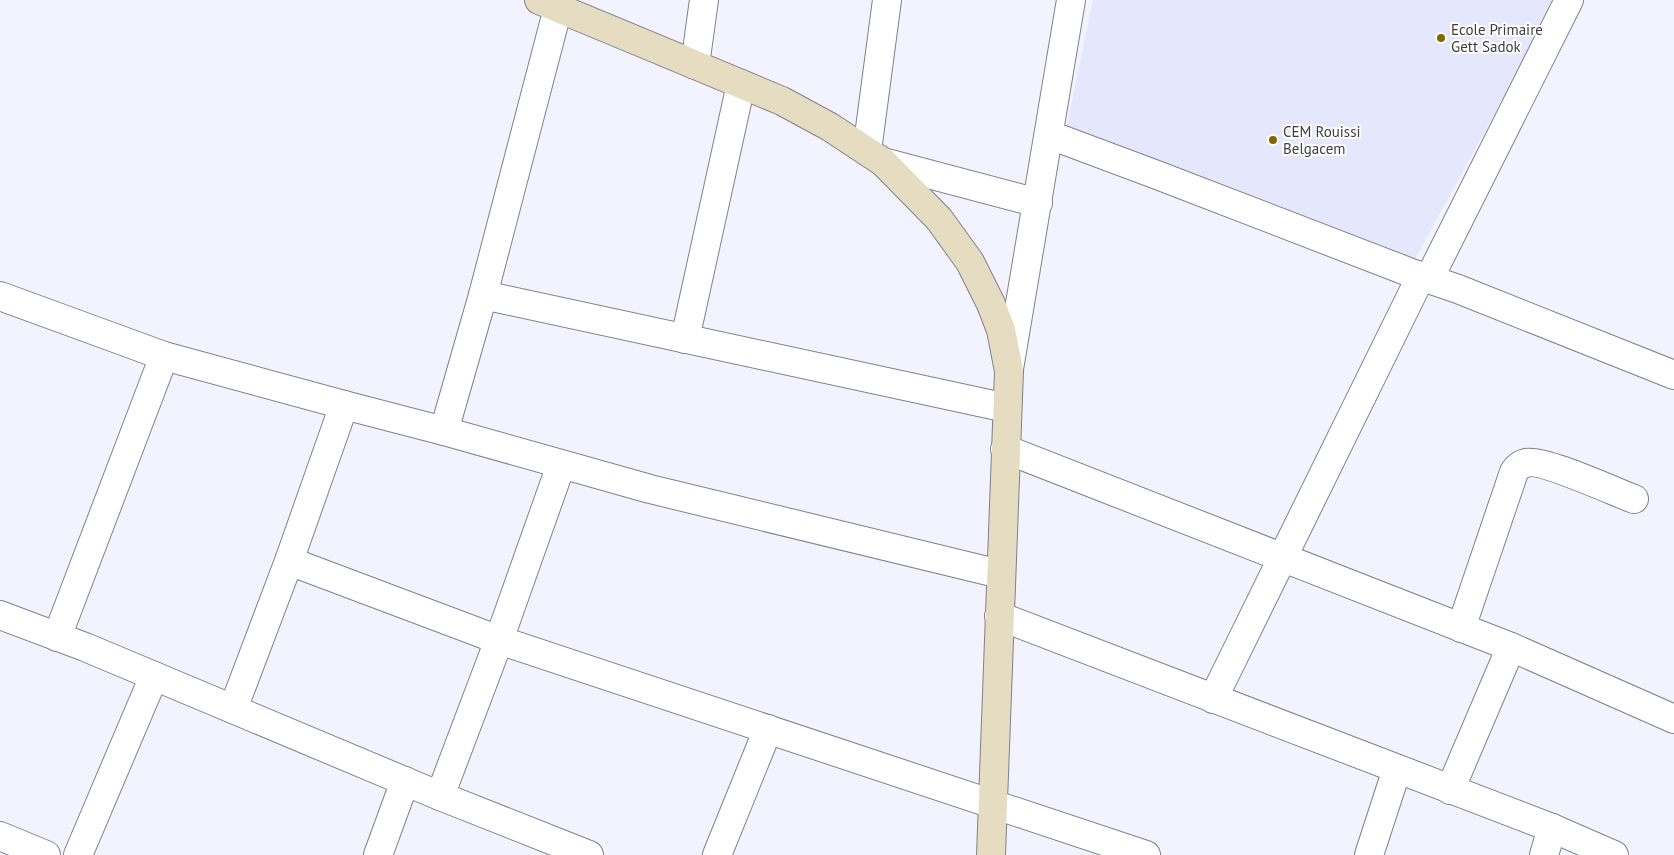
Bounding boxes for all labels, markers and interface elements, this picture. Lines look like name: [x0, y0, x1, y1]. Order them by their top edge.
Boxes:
place label: Ecole Primaire Gett Sadok: [1451, 20, 1543, 56]
marker: Ecole Primaire Gett Sadok: [1435, 32, 1447, 44]
place label: CEM Rouissi Belgacem: [1283, 122, 1360, 158]
marker: CEM Rouissi Belgacem: [1267, 134, 1279, 146]

